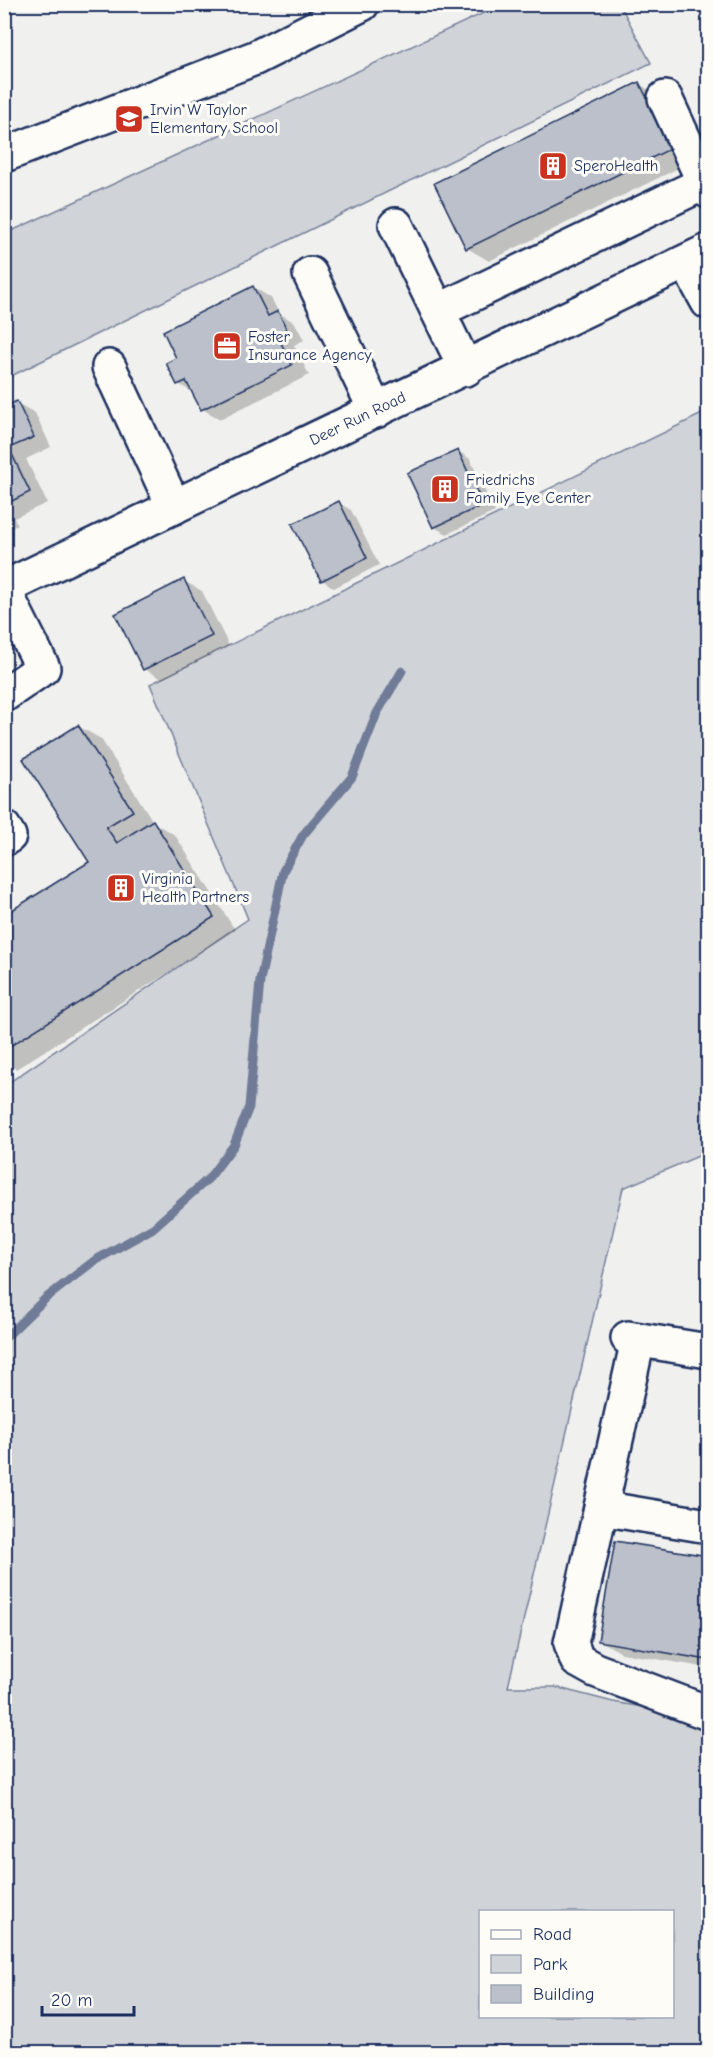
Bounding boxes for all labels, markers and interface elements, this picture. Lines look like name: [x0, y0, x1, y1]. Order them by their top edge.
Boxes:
place label: Irvin W Taylor Elementary School: [150, 101, 278, 137]
school or university icon: Irvin W Taylor Elementary School: [113, 103, 145, 135]
building icon: SperoHealth: [537, 150, 569, 182]
place label: SperoHealth: [574, 157, 658, 175]
place label: Foster Insurance Agency: [248, 328, 373, 364]
office icon: Foster Insurance Agency: [211, 330, 243, 362]
street label: Deer Run Road: [307, 388, 409, 449]
place label: Friedrichs Family Eye Center: [466, 471, 591, 507]
building icon: Friedrichs Family Eye Center: [429, 473, 461, 505]
place label: Virginia Health Partners: [142, 870, 250, 906]
building icon: Virginia Health Partners: [105, 872, 137, 904]
legend: [479, 1910, 674, 2018]
text: Road: [533, 1924, 572, 1945]
text: Park: [533, 1954, 568, 1975]
scale bar: [42, 1979, 134, 2017]
text: Building: [533, 1984, 595, 2005]
text: 20 m: [51, 1990, 92, 2011]

